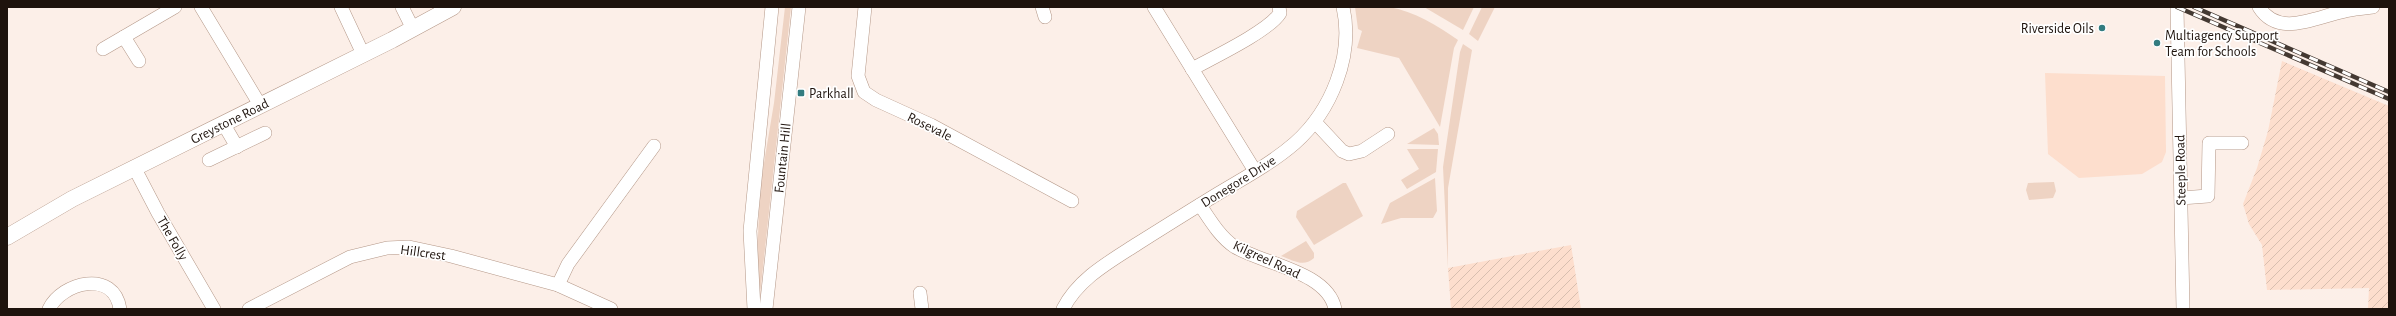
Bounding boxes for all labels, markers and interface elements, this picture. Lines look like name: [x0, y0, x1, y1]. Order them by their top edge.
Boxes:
place label: Riverside Oils: [2021, 22, 2094, 36]
marker: Riverside Oils: [2097, 23, 2107, 33]
place label: Multiagency Support Team for Schools: [2165, 29, 2279, 59]
marker: Multiagency Support Team for Schools: [2152, 38, 2162, 48]
place label: Parkhall: [809, 87, 854, 101]
marker: Parkhall: [796, 88, 806, 98]
street label: Greystone Road: [189, 96, 271, 147]
street label: Rosevale: [905, 110, 954, 144]
street label: Fountain Hill: [772, 122, 794, 194]
street label: Steeple Road: [2173, 134, 2189, 206]
street label: Donegore Drive: [1199, 153, 1278, 210]
street label: The Folly: [154, 214, 190, 263]
street label: Kilgreel Road: [1231, 238, 1302, 282]
street label: Hillcrest: [399, 243, 447, 263]

